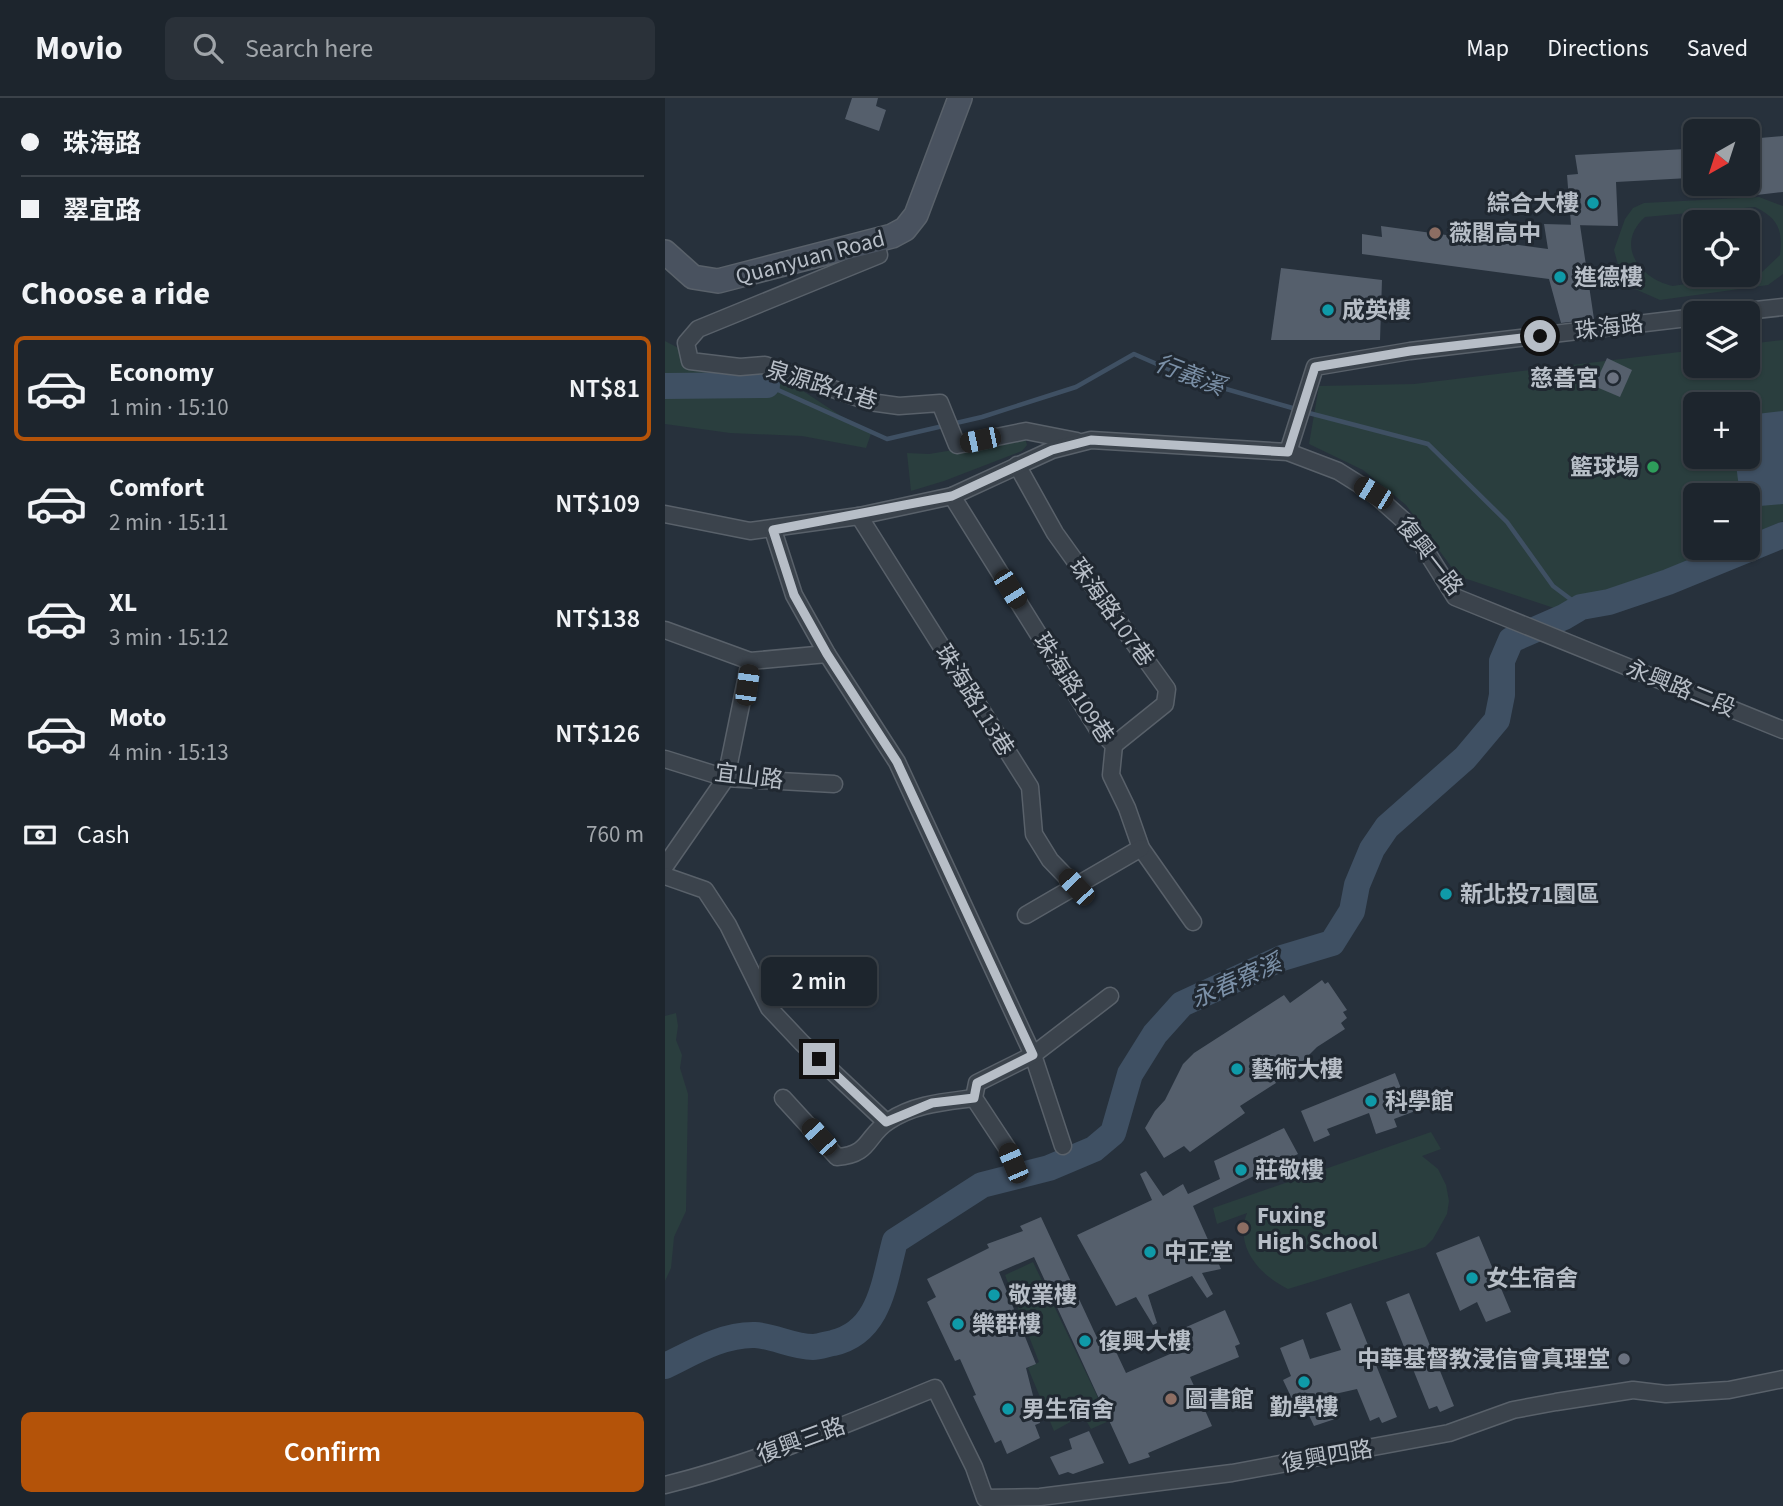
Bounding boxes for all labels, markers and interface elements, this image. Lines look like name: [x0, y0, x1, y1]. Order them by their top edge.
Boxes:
search box: [165, 17, 655, 80]
text: Movio: [35, 25, 123, 72]
icon: search: [189, 29, 227, 67]
text: Search here: [245, 30, 373, 67]
text: Map: [1466, 31, 1509, 66]
text: Directions: [1547, 31, 1649, 66]
text: Saved: [1687, 31, 1748, 66]
north arrow: [1683, 119, 1761, 196]
map controls: [1683, 119, 1760, 560]
text: 珠海路: [63, 125, 141, 162]
place label: 綜合大樓: [1487, 187, 1579, 220]
text: 翠宜路: [63, 192, 141, 229]
marker: 綜合大樓: [1585, 195, 1601, 211]
button: locate: [1683, 210, 1760, 287]
place label: 薇閣高中: [1449, 217, 1541, 250]
street label: Quanyuan Road: [732, 222, 888, 293]
marker: 薇閣高中: [1427, 225, 1443, 241]
place label: 進德樓: [1574, 261, 1643, 294]
marker: 進德樓: [1552, 269, 1568, 285]
text: Choose a ride: [21, 271, 210, 317]
place label: 成英樓: [1342, 294, 1411, 327]
button: layers: [1683, 301, 1760, 378]
marker: 成英樓: [1320, 302, 1336, 318]
street label: 珠海路: [1573, 307, 1645, 348]
route start: [1524, 320, 1556, 352]
water label: 行義溪: [1150, 346, 1233, 406]
street label: 泉源路41巷: [762, 353, 882, 418]
text: Economy: [109, 354, 214, 391]
icon: car: [25, 357, 88, 420]
place label: 慈善宮: [1530, 362, 1599, 395]
text: NT$81: [569, 370, 640, 407]
marker: 慈善宮: [1605, 370, 1621, 386]
text: 1 min · 15:10: [109, 391, 229, 424]
button: +: [1683, 392, 1760, 469]
car: [958, 425, 1003, 455]
place label: 籃球場: [1570, 451, 1639, 484]
marker: 籃球場: [1645, 459, 1661, 475]
text: Comfort: [109, 469, 204, 506]
icon: car: [25, 472, 88, 535]
car: [1350, 473, 1397, 513]
button: −: [1683, 483, 1760, 560]
text: NT$109: [555, 485, 640, 522]
text: 2 min · 15:11: [109, 506, 229, 539]
street label: 復興一路: [1388, 510, 1471, 603]
street label: 珠海路107巷: [1061, 552, 1162, 673]
car: [990, 566, 1031, 612]
text: XL: [109, 584, 137, 621]
icon: car: [25, 587, 88, 650]
text: NT$138: [555, 600, 640, 637]
text: 3 min · 15:12: [109, 621, 229, 654]
street label: 珠海路109巷: [1025, 626, 1122, 750]
street label: 珠海路113巷: [927, 638, 1022, 763]
street label: 永興路二段: [1621, 652, 1740, 725]
car: [734, 663, 761, 707]
text: Moto: [109, 699, 166, 736]
icon: car: [25, 702, 88, 765]
text: NT$126: [555, 715, 640, 752]
text: 4 min · 15:13: [109, 736, 229, 769]
street label: 宜山路: [713, 756, 785, 797]
icon: cash: [21, 816, 59, 854]
text: Cash: [77, 816, 130, 853]
text: 760 m: [586, 818, 644, 851]
car: [1054, 864, 1099, 910]
place label: 新北投71園區: [1460, 878, 1599, 911]
marker: 新北投71園區: [1438, 886, 1454, 902]
water label: 永春寮溪: [1185, 945, 1290, 1017]
callout: 2 min: [761, 958, 877, 1006]
text: 2 min: [792, 965, 846, 998]
route end: [803, 1043, 835, 1075]
place label: 藝術大樓: [1251, 1053, 1343, 1086]
marker: 藝術大樓: [1229, 1061, 1245, 1077]
place label: 科學館: [1385, 1085, 1454, 1118]
marker: 科學館: [1363, 1093, 1379, 1109]
car: [798, 1114, 841, 1160]
car: [996, 1140, 1031, 1186]
place label: 莊敬樓: [1255, 1154, 1324, 1187]
marker: 莊敬樓: [1233, 1162, 1249, 1178]
place label: Fuxing High School: [1257, 1199, 1378, 1258]
marker: Fuxing High School: [1235, 1220, 1251, 1236]
place label: 中正堂: [1164, 1236, 1233, 1269]
marker: 中正堂: [1142, 1244, 1158, 1260]
place label: 女生宿舍: [1486, 1262, 1578, 1295]
marker: 女生宿舍: [1464, 1270, 1480, 1286]
place label: 敬業樓: [1008, 1279, 1077, 1312]
marker: 敬業樓: [986, 1287, 1002, 1303]
place label: 樂群樓: [972, 1308, 1041, 1341]
marker: 樂群樓: [950, 1316, 966, 1332]
place label: 復興大樓: [1099, 1325, 1191, 1358]
marker: 復興大樓: [1077, 1333, 1093, 1349]
place label: 中華基督教浸信會真理堂: [1357, 1343, 1610, 1376]
marker: 中華基督教浸信會真理堂: [1616, 1351, 1632, 1367]
marker: 勤學樓: [1296, 1374, 1312, 1390]
place label: 圖書館: [1185, 1383, 1254, 1416]
marker: 圖書館: [1163, 1391, 1179, 1407]
place label: 勤學樓: [1270, 1391, 1339, 1424]
place label: 男生宿舍: [1022, 1393, 1114, 1426]
marker: 男生宿舍: [1000, 1401, 1016, 1417]
street label: 復興三路: [752, 1409, 850, 1472]
button: Confirm: [21, 1412, 644, 1492]
street label: 復興四路: [1279, 1432, 1375, 1481]

